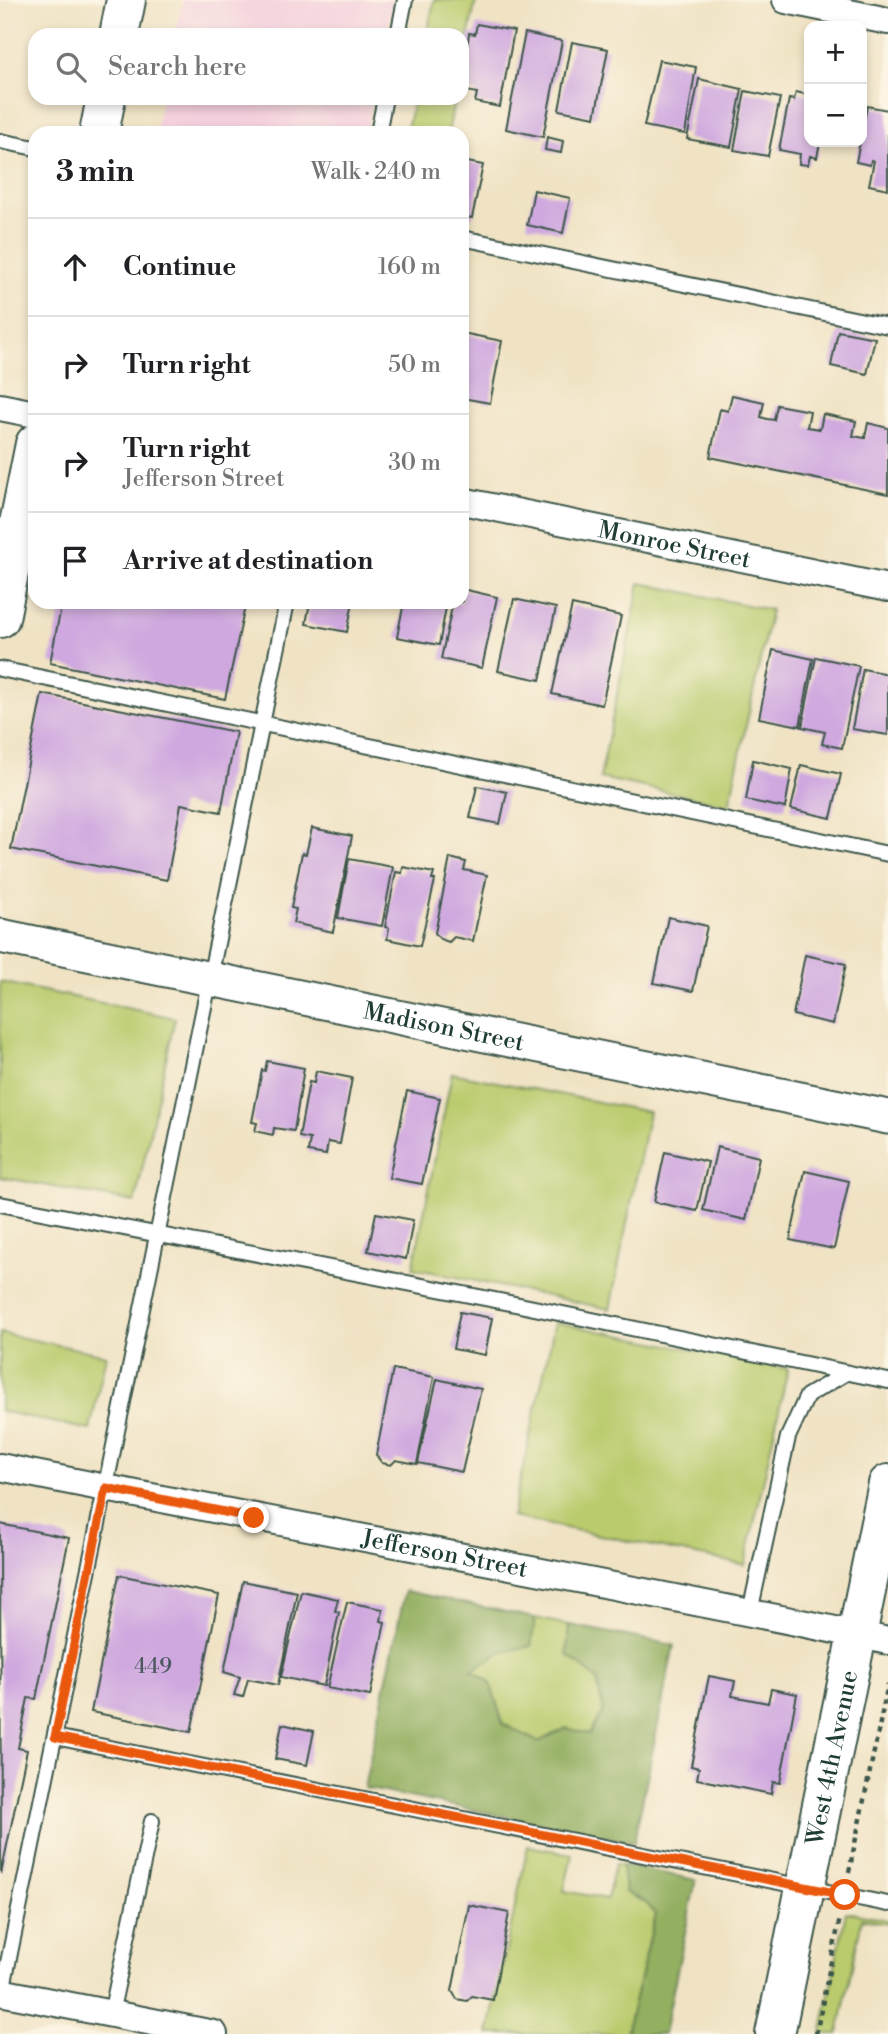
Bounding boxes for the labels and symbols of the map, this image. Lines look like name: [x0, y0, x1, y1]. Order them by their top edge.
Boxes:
street label: Monroe Street: [596, 515, 754, 576]
street label: Madison Street: [361, 996, 527, 1059]
route end: [238, 1502, 269, 1533]
street label: Jefferson Street: [358, 1524, 531, 1585]
house number: 449: [134, 1654, 172, 1680]
street label: West 4th Avenue: [800, 1668, 865, 1849]
route start: [829, 1879, 860, 1910]

